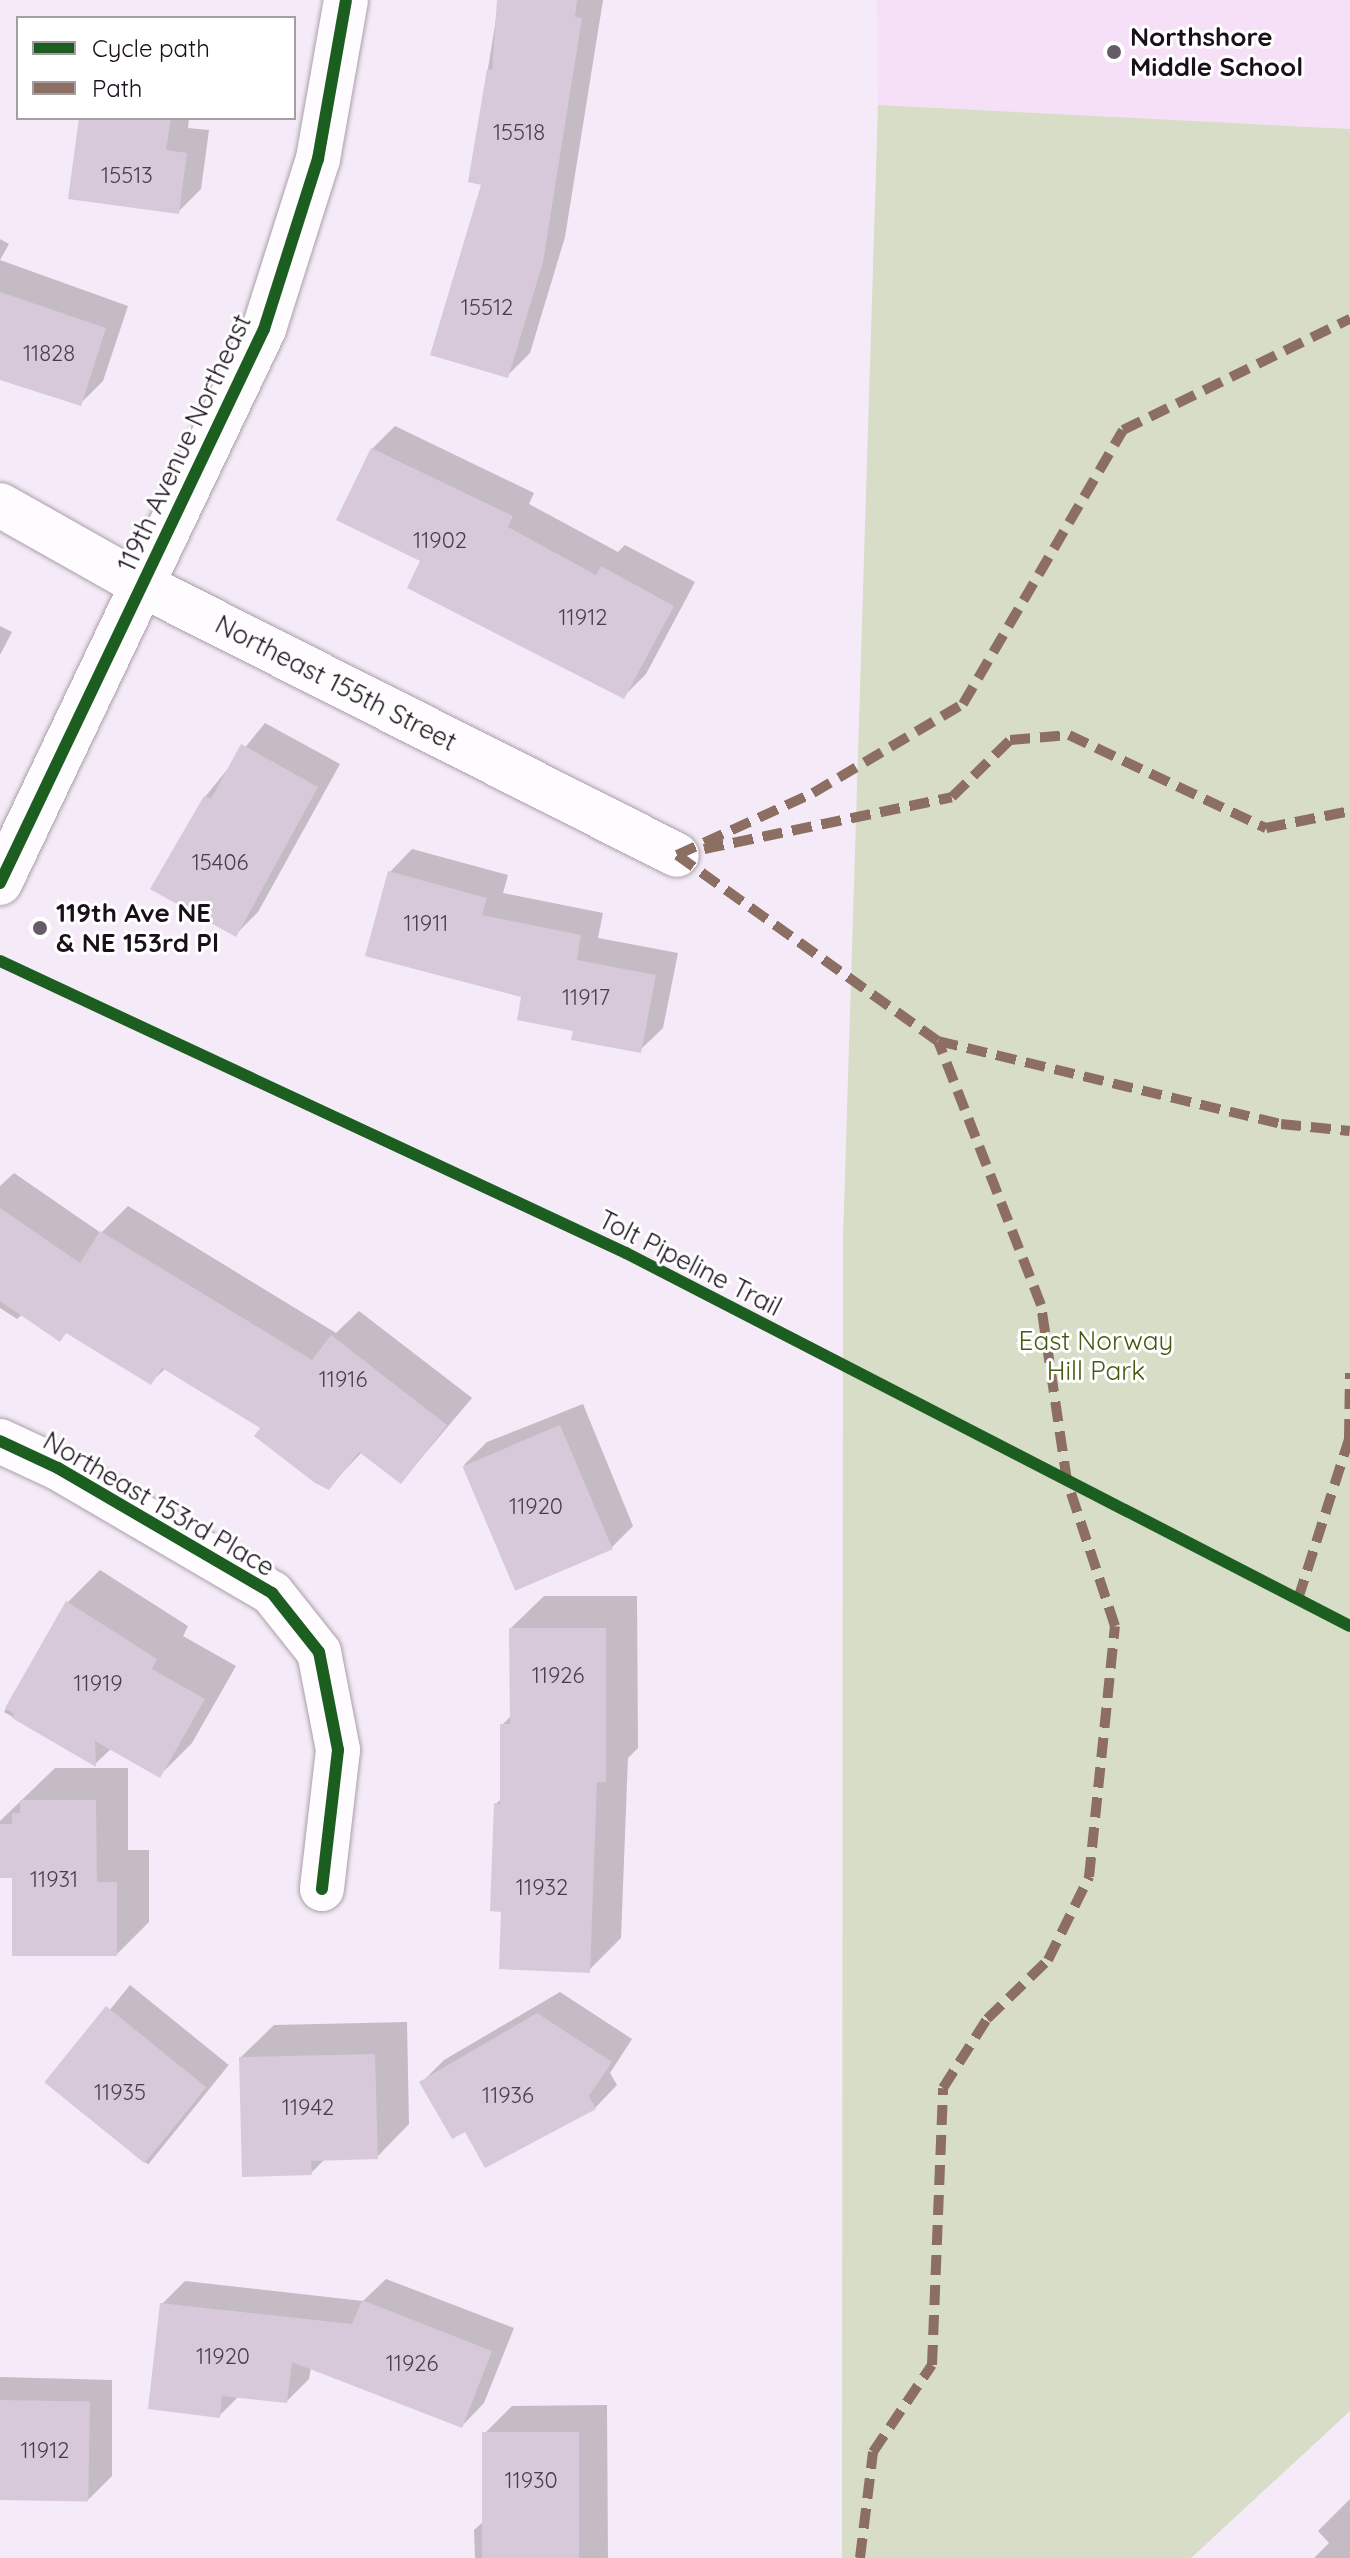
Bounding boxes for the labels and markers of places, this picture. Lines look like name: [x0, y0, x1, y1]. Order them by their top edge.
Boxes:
place label: Northshore Middle School: [1130, 21, 1303, 82]
marker: Northshore Middle School: [1105, 43, 1123, 61]
place label: 119th Ave NE & NE 153rd Pl: [56, 897, 219, 958]
marker: 119th Ave NE & NE 153rd Pl: [31, 919, 49, 937]

